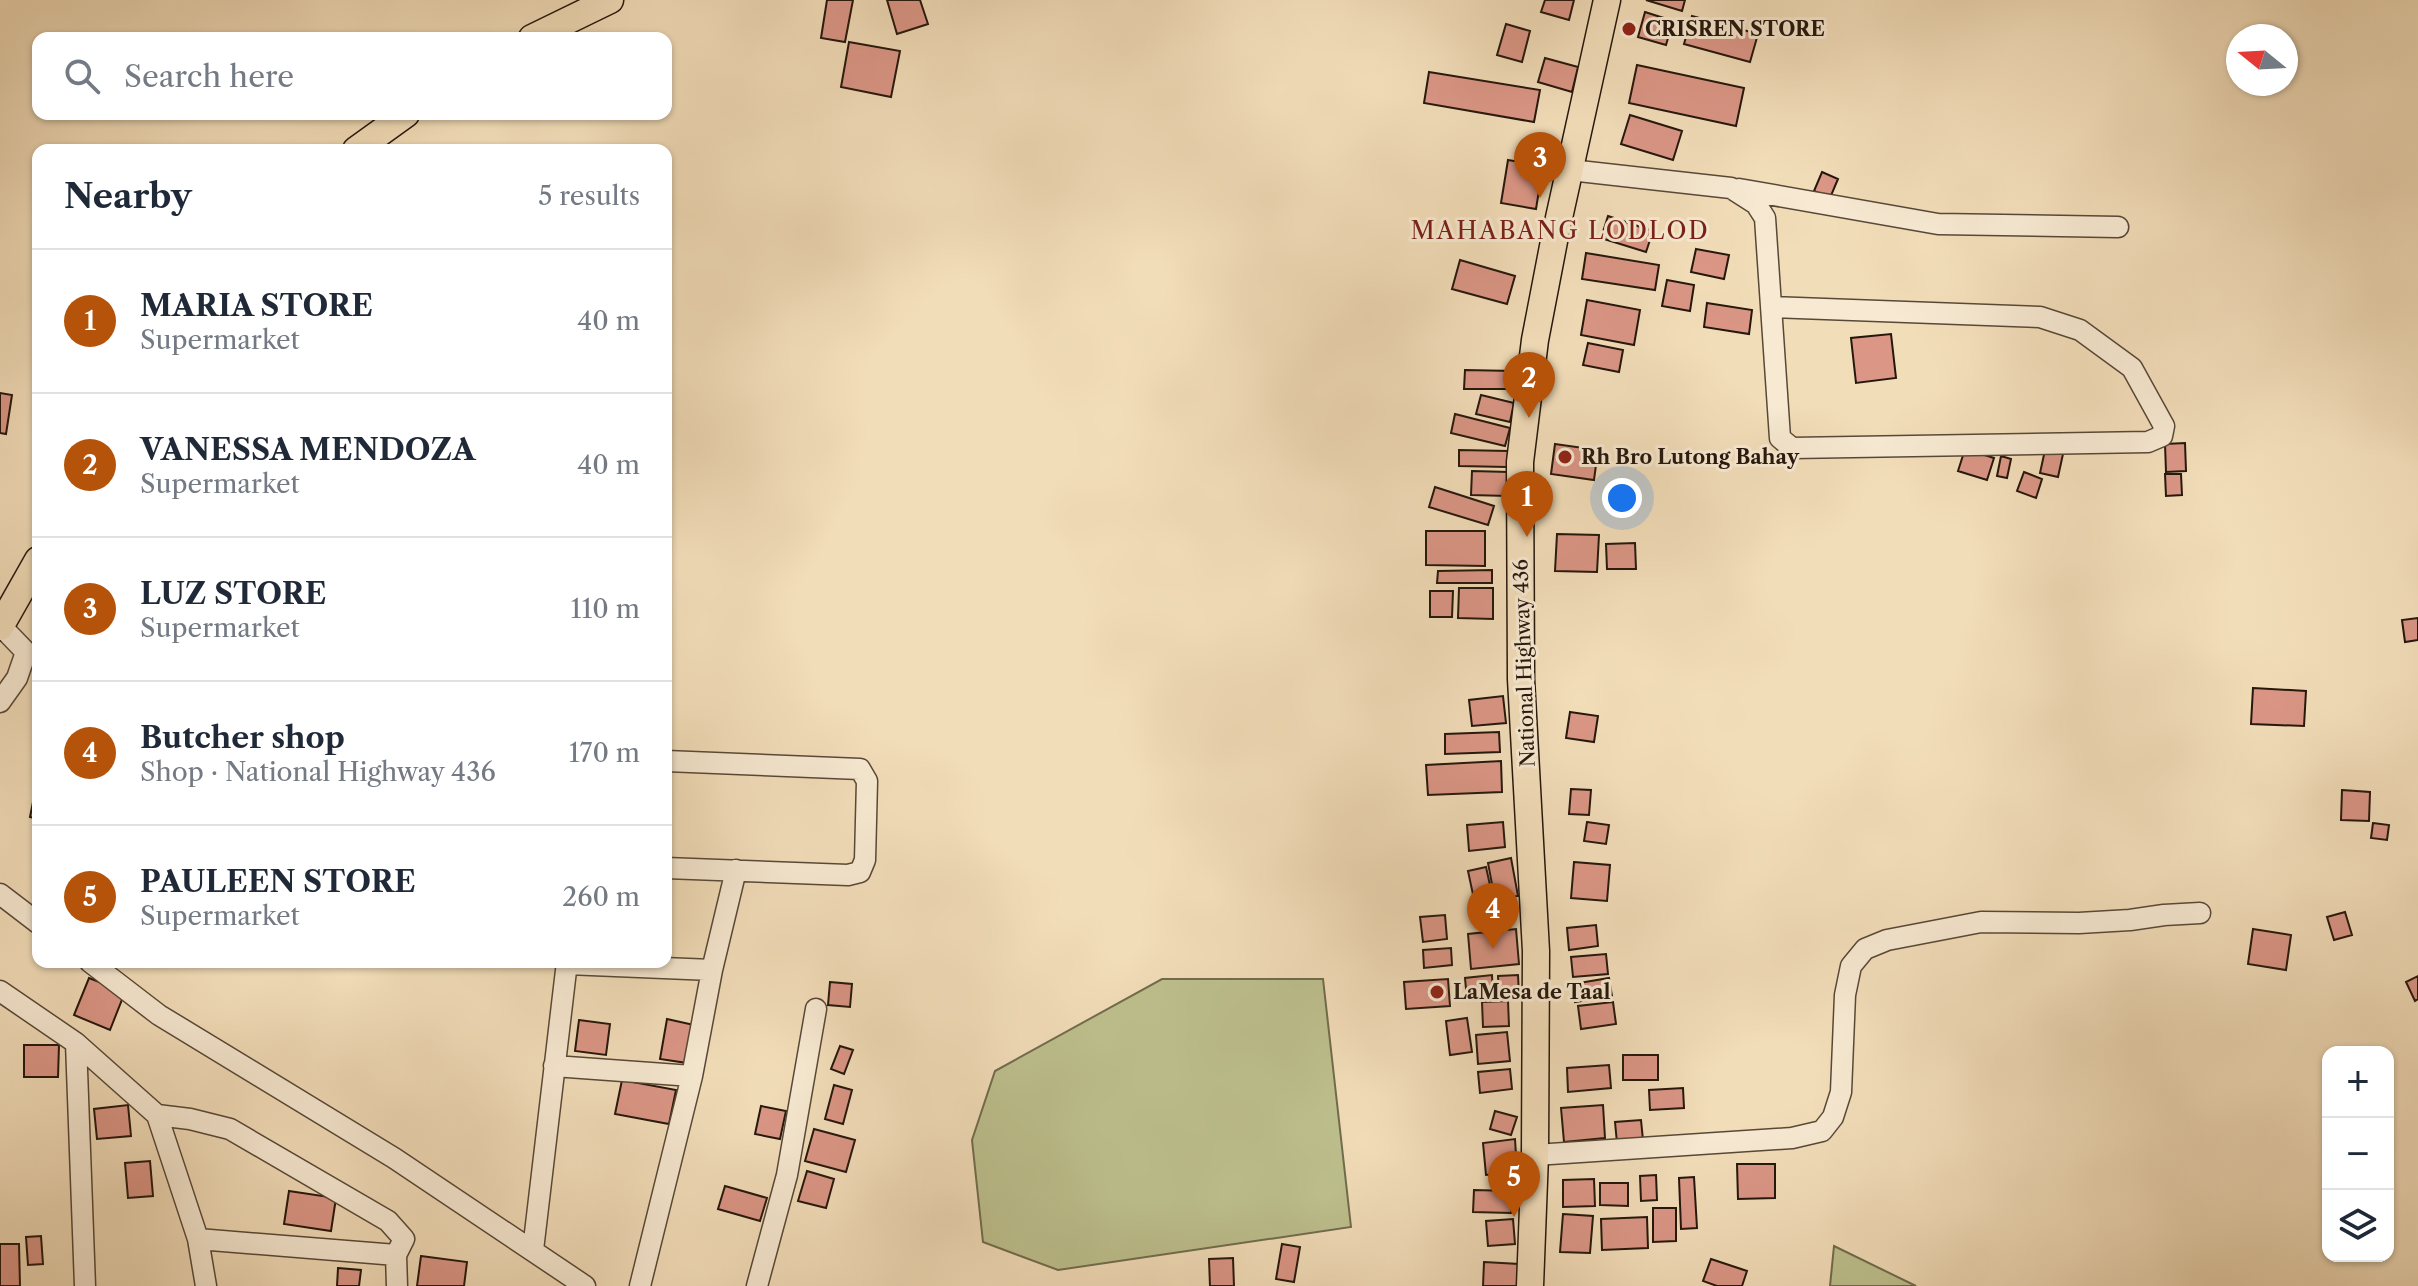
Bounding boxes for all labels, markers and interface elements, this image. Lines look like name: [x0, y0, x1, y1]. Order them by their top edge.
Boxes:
place label: CRISREN STORE: [1645, 17, 1825, 41]
marker: CRISREN STORE: [1620, 20, 1638, 38]
north arrow: [2226, 24, 2298, 96]
search box: [32, 32, 672, 120]
icon: search: [60, 54, 104, 98]
text: Search here: [124, 58, 294, 95]
pin: 3: [1514, 132, 1566, 198]
text: Nearby: [64, 175, 192, 217]
text: 5 results: [538, 180, 640, 212]
district label: MAHABANG LODLOD: [1410, 216, 1710, 245]
text: MARIA STORE: [140, 287, 373, 324]
text: 1: [84, 305, 96, 337]
text: 40 m: [577, 305, 640, 337]
text: Supermarket: [140, 324, 300, 356]
pin: 2: [1503, 352, 1555, 418]
text: VANESSA MENDOZA: [140, 431, 475, 468]
place label: Rh Bro Lutong Bahay: [1581, 445, 1800, 469]
marker: Rh Bro Lutong Bahay: [1556, 448, 1574, 466]
text: 2: [82, 449, 98, 481]
text: 40 m: [577, 449, 640, 481]
text: Supermarket: [140, 468, 300, 500]
pin: 1: [1501, 471, 1553, 537]
your location: [1602, 478, 1642, 518]
street label: National Highway 436: [1508, 559, 1540, 767]
text: LUZ STORE: [140, 575, 327, 612]
text: 3: [83, 593, 97, 625]
text: 110 m: [571, 593, 640, 625]
text: Supermarket: [140, 612, 300, 644]
text: Butcher shop: [140, 719, 345, 756]
text: 4: [82, 737, 98, 769]
text: 170 m: [569, 737, 640, 769]
text: Shop · National Highway 436: [140, 756, 496, 788]
text: PAULEEN STORE: [140, 863, 416, 900]
text: 5: [83, 881, 97, 913]
text: 260 m: [562, 881, 640, 913]
pin: 4: [1467, 883, 1519, 949]
text: Supermarket: [140, 900, 300, 932]
place label: LaMesa de Taal: [1453, 980, 1611, 1004]
marker: LaMesa de Taal: [1428, 983, 1446, 1001]
map controls: [2322, 1046, 2394, 1262]
button: +: [2322, 1046, 2394, 1118]
button: −: [2322, 1118, 2394, 1190]
pin: 5: [1488, 1151, 1540, 1217]
button: layers: [2322, 1190, 2394, 1262]

